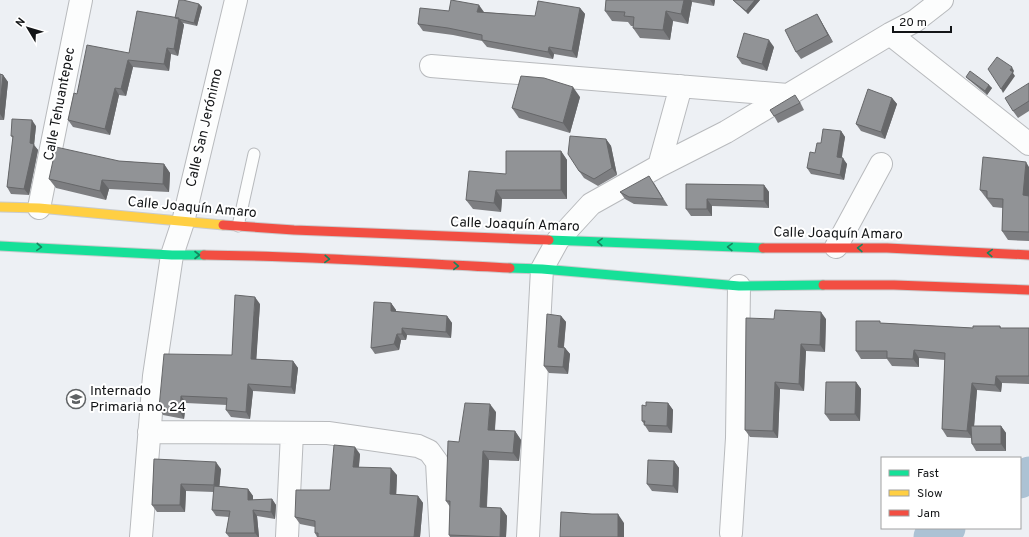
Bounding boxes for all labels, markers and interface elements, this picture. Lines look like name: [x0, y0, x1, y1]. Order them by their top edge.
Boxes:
north arrow: [8, 8, 48, 48]
scale bar: [893, 8, 951, 34]
text: N: [13, 15, 29, 30]
text: 20 m: [899, 15, 927, 31]
street label: Calle Tehuantepec: [41, 46, 79, 162]
street label: Calle San Jerónimo: [183, 67, 227, 189]
street label: Calle Joaquín Amaro: [127, 194, 257, 222]
street label: Calle Joaquín Amaro: [450, 214, 580, 236]
street label: Calle Joaquín Amaro: [773, 224, 903, 244]
one-way arrow: [597, 238, 603, 246]
one-way arrow: [36, 243, 42, 252]
one-way arrow: [727, 243, 733, 252]
one-way arrow: [857, 244, 863, 252]
one-way arrow: [987, 249, 993, 257]
one-way arrow: [194, 251, 200, 259]
one-way arrow: [324, 255, 330, 264]
one-way arrow: [453, 261, 459, 270]
place label: Internado Primaria no. 24: [90, 383, 186, 416]
school or university icon: Internado Primaria no. 24: [65, 388, 87, 410]
legend: [881, 457, 1021, 529]
text: Fast: [917, 466, 939, 482]
text: Slow: [917, 486, 943, 502]
text: Jam: [917, 506, 940, 522]

